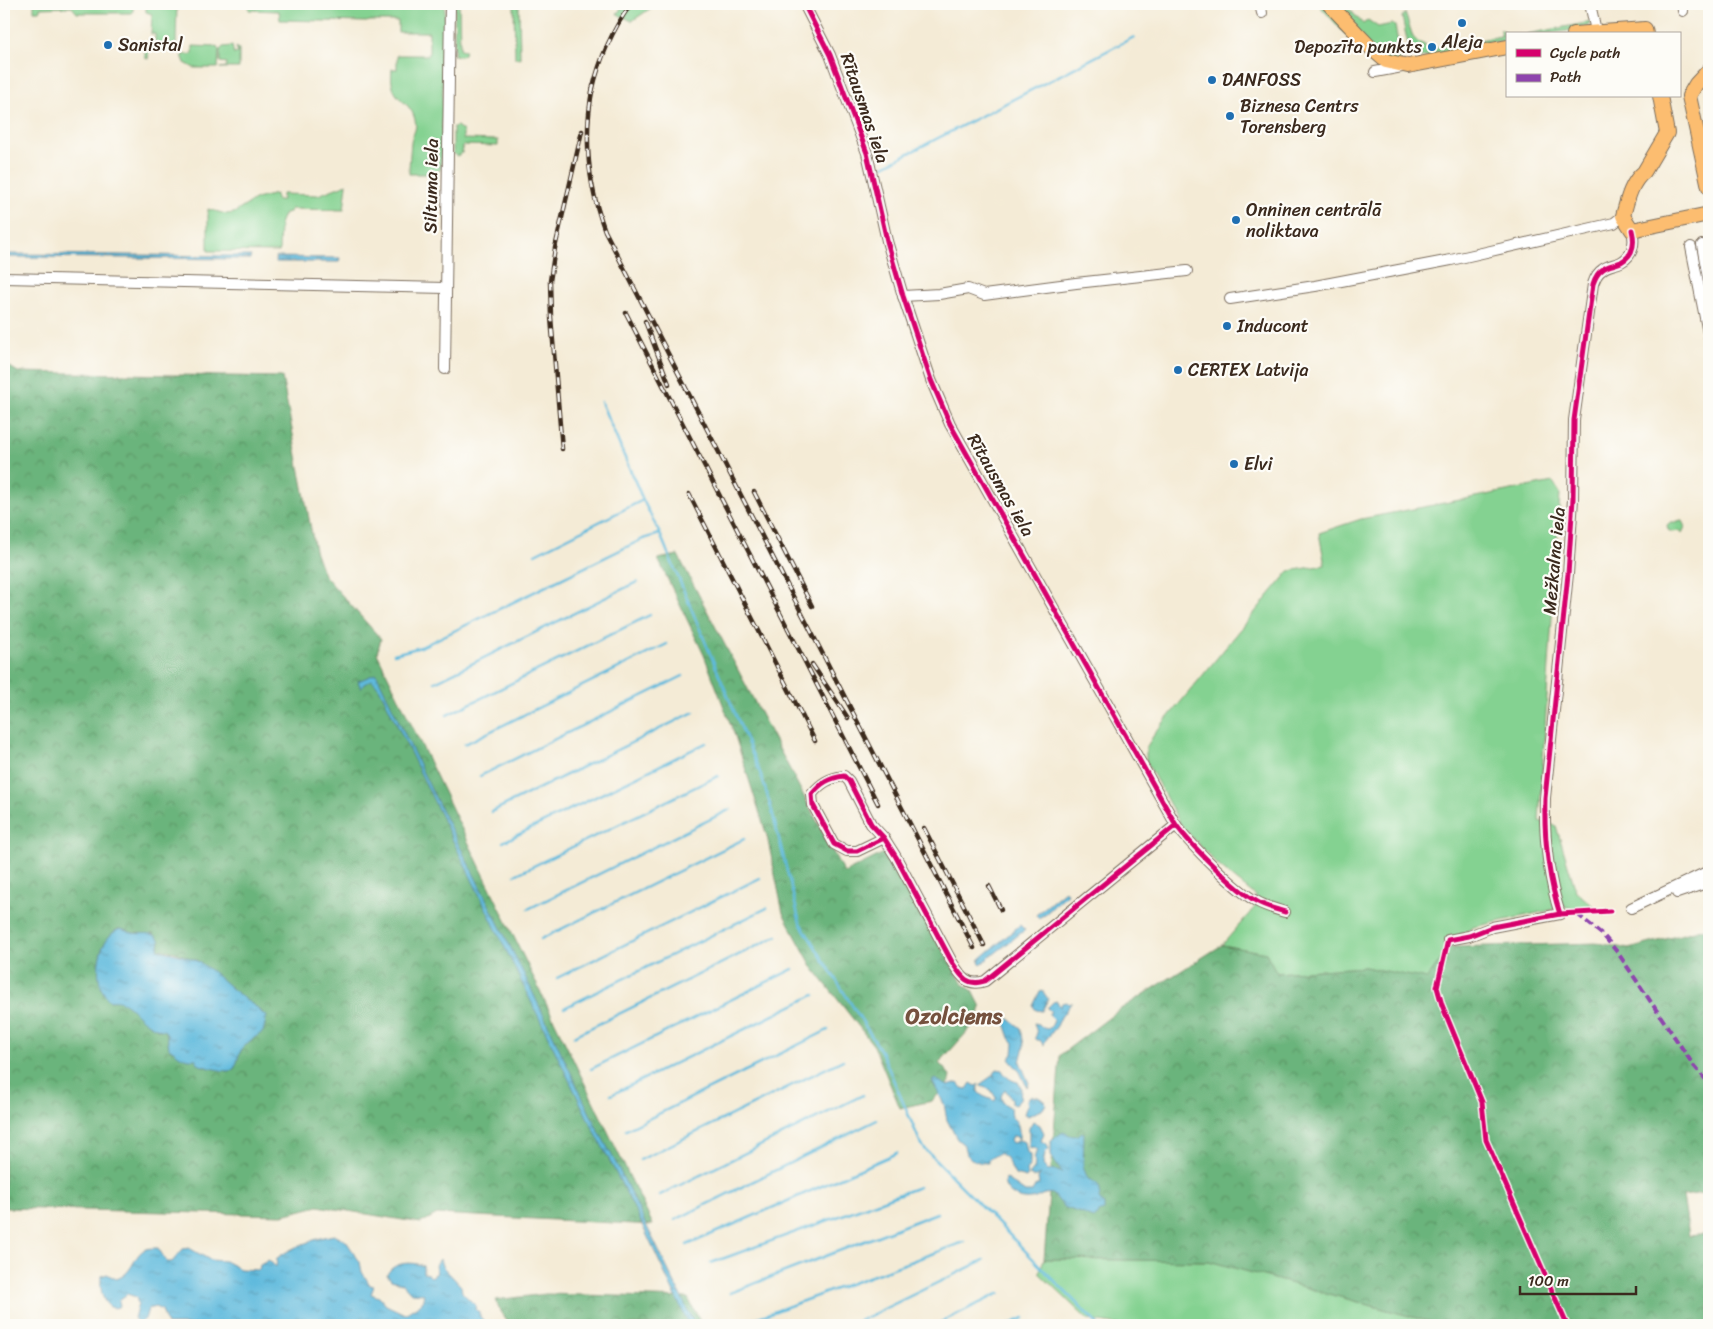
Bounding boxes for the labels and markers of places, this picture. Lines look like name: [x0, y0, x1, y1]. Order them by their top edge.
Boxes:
marker: Aleja: [1456, 17, 1468, 29]
place label: Aleja: [1440, 26, 1484, 58]
place label: Sanistal: [118, 29, 184, 61]
place label: Depozīta punkts: [1294, 31, 1423, 63]
marker: Sanistal: [102, 39, 114, 51]
marker: Depozīta punkts: [1426, 41, 1438, 53]
place label: DANFOSS: [1222, 64, 1301, 96]
marker: DANFOSS: [1206, 74, 1218, 86]
place label: Biznesa Centrs Torensberg: [1240, 90, 1359, 143]
marker: Biznesa Centrs Torensberg: [1224, 110, 1236, 122]
place label: Onninen centrālā noliktava: [1246, 194, 1382, 247]
marker: Onninen centrālā noliktava: [1230, 214, 1242, 226]
place label: Inducont: [1236, 310, 1309, 342]
marker: Inducont: [1221, 320, 1233, 332]
place label: CERTEX Latvija: [1188, 354, 1308, 386]
marker: CERTEX Latvija: [1172, 364, 1184, 376]
place label: Elvi: [1244, 448, 1273, 480]
marker: Elvi: [1228, 458, 1240, 470]

